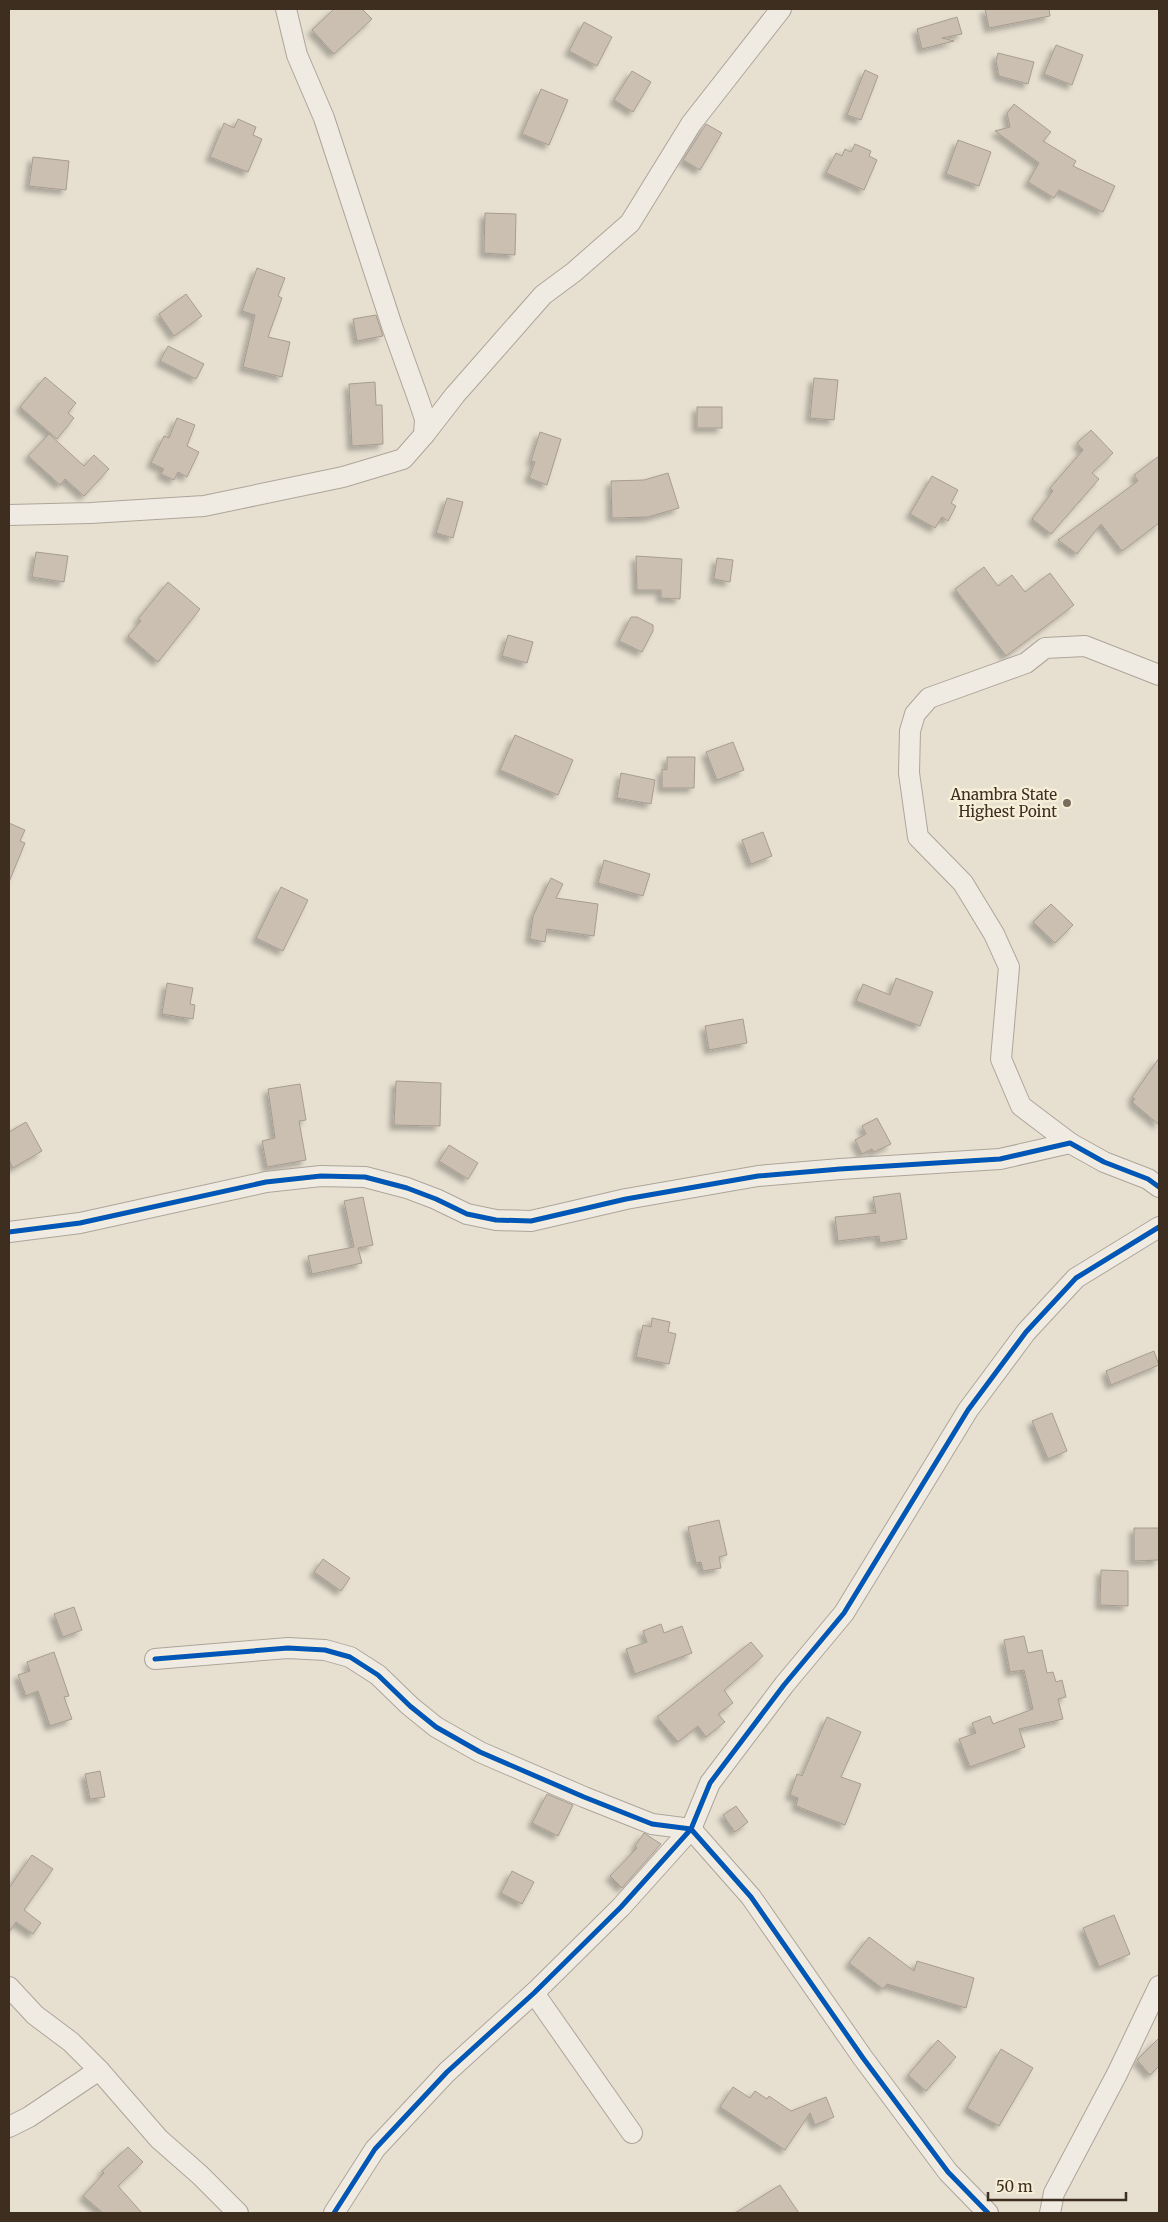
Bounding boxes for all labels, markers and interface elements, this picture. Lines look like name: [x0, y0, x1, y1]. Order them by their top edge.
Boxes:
place label: Anambra State Highest Point: [949, 785, 1057, 821]
marker: Anambra State Highest Point: [1061, 797, 1073, 809]
scale bar: [988, 2170, 1126, 2202]
text: 50 m: [996, 2177, 1033, 2196]

